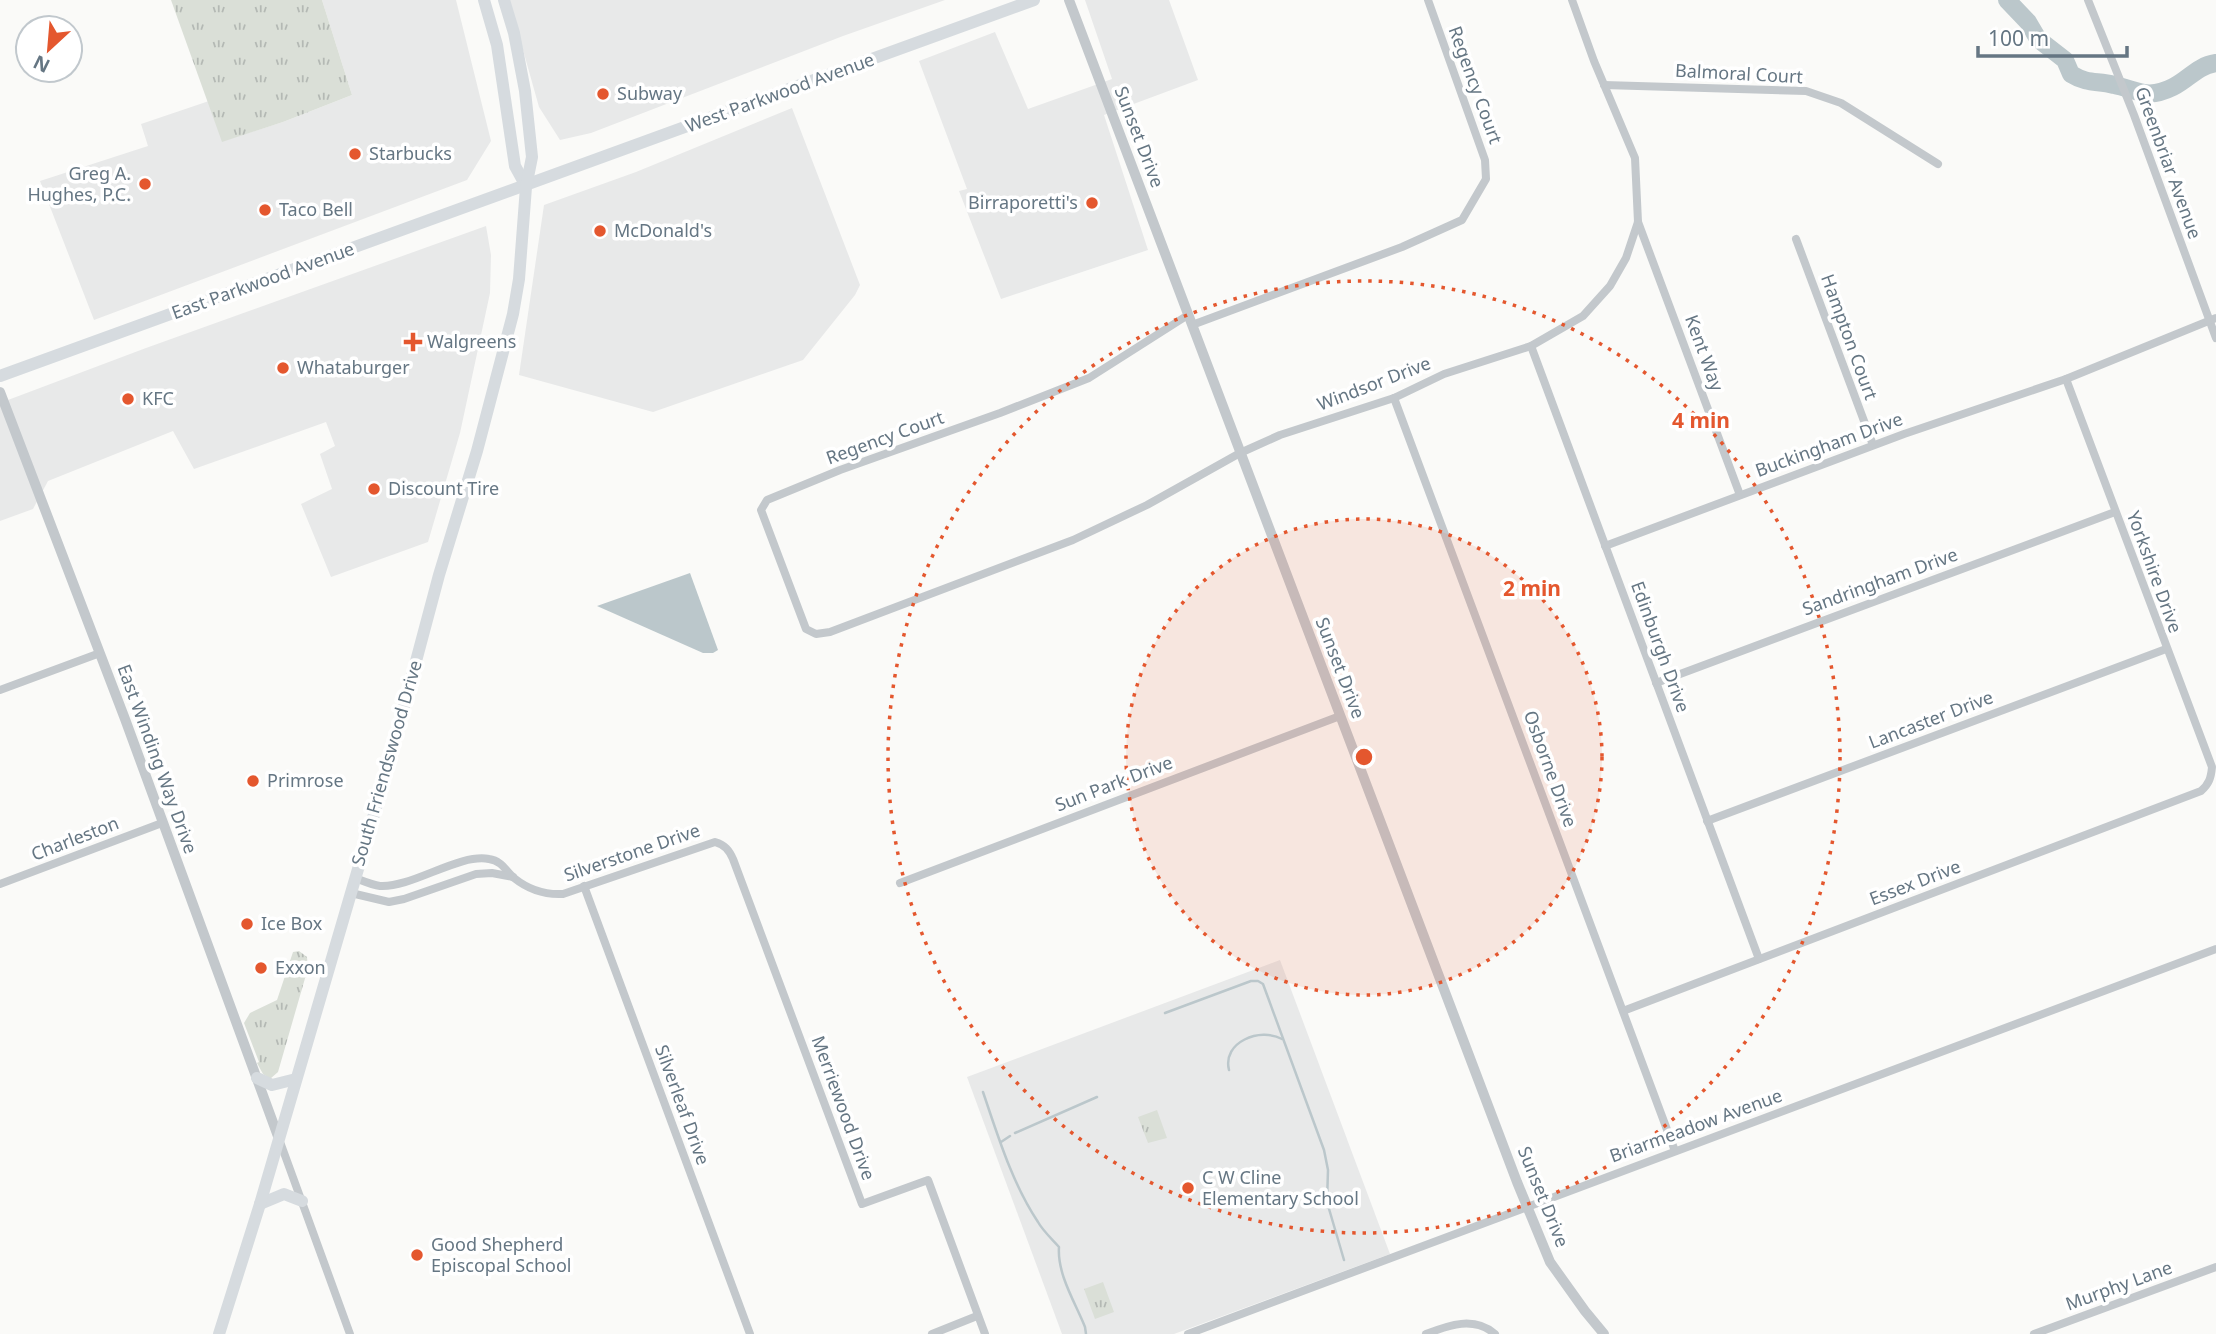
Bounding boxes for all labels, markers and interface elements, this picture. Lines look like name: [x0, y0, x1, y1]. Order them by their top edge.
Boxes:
north arrow: [14, 14, 84, 84]
scale bar: [1978, 14, 2127, 58]
street label: Regency Court: [1444, 23, 1509, 147]
text: 100 m: [1988, 24, 2049, 52]
street label: West Parkwood Avenue: [682, 47, 877, 137]
text: N: [29, 49, 54, 79]
street label: Balmoral Court: [1675, 58, 1804, 88]
place label: Subway: [617, 81, 683, 105]
street label: Sunset Drive: [1110, 83, 1170, 191]
street label: Greenbriar Avenue: [2130, 83, 2208, 242]
marker: Subway: [595, 86, 611, 102]
place label: Starbucks: [369, 141, 452, 165]
marker: Starbucks: [347, 146, 363, 162]
place label: Greg A. Hughes, P.C.: [27, 161, 131, 206]
marker: Greg A. Hughes, P.C.: [137, 176, 153, 192]
place label: Birraporetti's: [968, 190, 1078, 214]
marker: Birraporetti's: [1084, 195, 1100, 211]
place label: Taco Bell: [279, 197, 353, 221]
marker: Taco Bell: [257, 202, 273, 218]
place label: McDonald's: [614, 218, 712, 242]
marker: McDonald's: [592, 223, 608, 239]
street label: East Parkwood Avenue: [168, 236, 357, 324]
street label: Hampton Court: [1816, 271, 1884, 403]
street label: Kent Way: [1680, 311, 1730, 395]
place label: Walgreens: [427, 329, 516, 353]
marker: Walgreens: [405, 334, 421, 350]
street label: Windsor Drive: [1313, 350, 1434, 416]
place label: Whataburger: [297, 355, 410, 379]
marker: Whataburger: [275, 360, 291, 376]
place label: KFC: [142, 386, 174, 410]
marker: KFC: [120, 391, 136, 407]
street label: Regency Court: [823, 404, 947, 469]
text: 4 min: [1672, 406, 1730, 434]
street label: Buckingham Drive: [1752, 406, 1906, 482]
place label: Discount Tire: [388, 476, 499, 500]
marker: Discount Tire: [366, 481, 382, 497]
street label: Yorkshire Drive: [2122, 507, 2188, 636]
street label: Sandringham Drive: [1799, 542, 1961, 620]
text: 2 min: [1503, 574, 1561, 602]
street label: Edinburgh Drive: [1626, 578, 1696, 715]
street label: Sunset Drive: [1311, 614, 1371, 722]
street label: South Friendswood Drive: [345, 657, 427, 868]
street label: East Winding Way Drive: [112, 661, 203, 857]
street label: Lancaster Drive: [1865, 684, 1996, 754]
street label: Osborne Drive: [1519, 707, 1583, 830]
centre of rings: [1352, 745, 1376, 769]
street label: Sun Park Drive: [1051, 750, 1176, 816]
place label: Primrose: [267, 768, 344, 792]
marker: Primrose: [245, 773, 261, 789]
street label: Charleston: [27, 810, 122, 866]
street label: Silverstone Drive: [560, 818, 703, 887]
street label: Essex Drive: [1866, 854, 1964, 910]
place label: Ice Box: [261, 911, 323, 935]
marker: Ice Box: [239, 916, 255, 932]
place label: Exxon: [275, 955, 326, 979]
marker: Exxon: [253, 960, 269, 976]
street label: Merriewood Drive: [807, 1032, 881, 1183]
street label: Silverleaf Drive: [650, 1041, 716, 1168]
street label: Briarmeadow Avenue: [1606, 1083, 1785, 1167]
street label: Sunset Drive: [1513, 1143, 1575, 1251]
place label: C W Cline Elementary School: [1202, 1165, 1359, 1210]
marker: C W Cline Elementary School: [1180, 1180, 1196, 1196]
place label: Good Shepherd Episcopal School: [431, 1232, 571, 1277]
marker: Good Shepherd Episcopal School: [409, 1247, 425, 1263]
street label: Murphy Lane: [2062, 1255, 2175, 1315]

